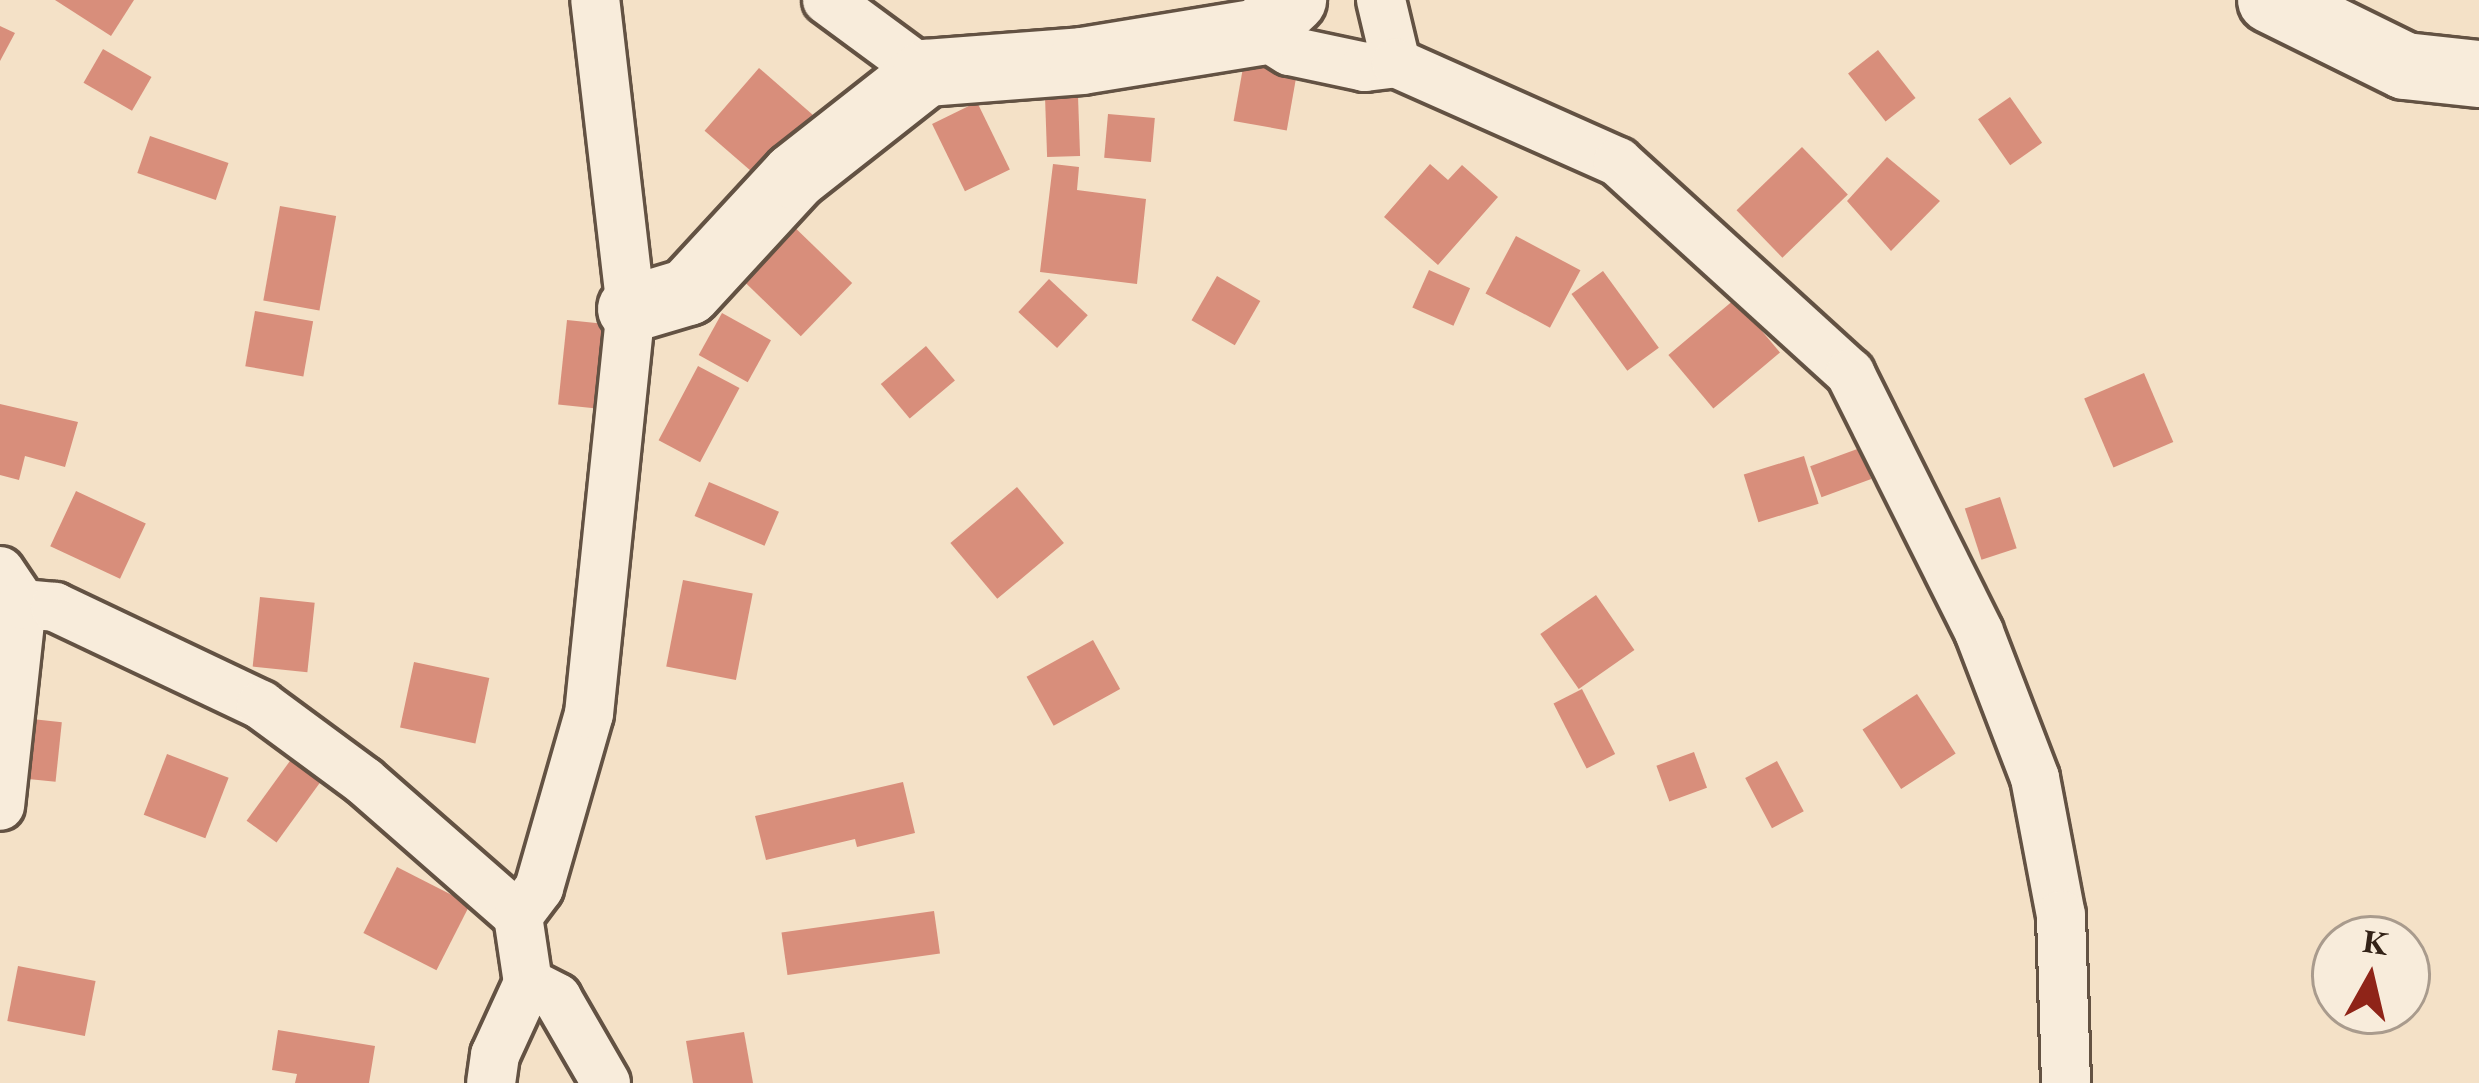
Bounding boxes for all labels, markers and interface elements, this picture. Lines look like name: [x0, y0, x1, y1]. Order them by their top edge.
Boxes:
north arrow: [2311, 915, 2431, 1035]
text: K: [2360, 919, 2391, 965]

